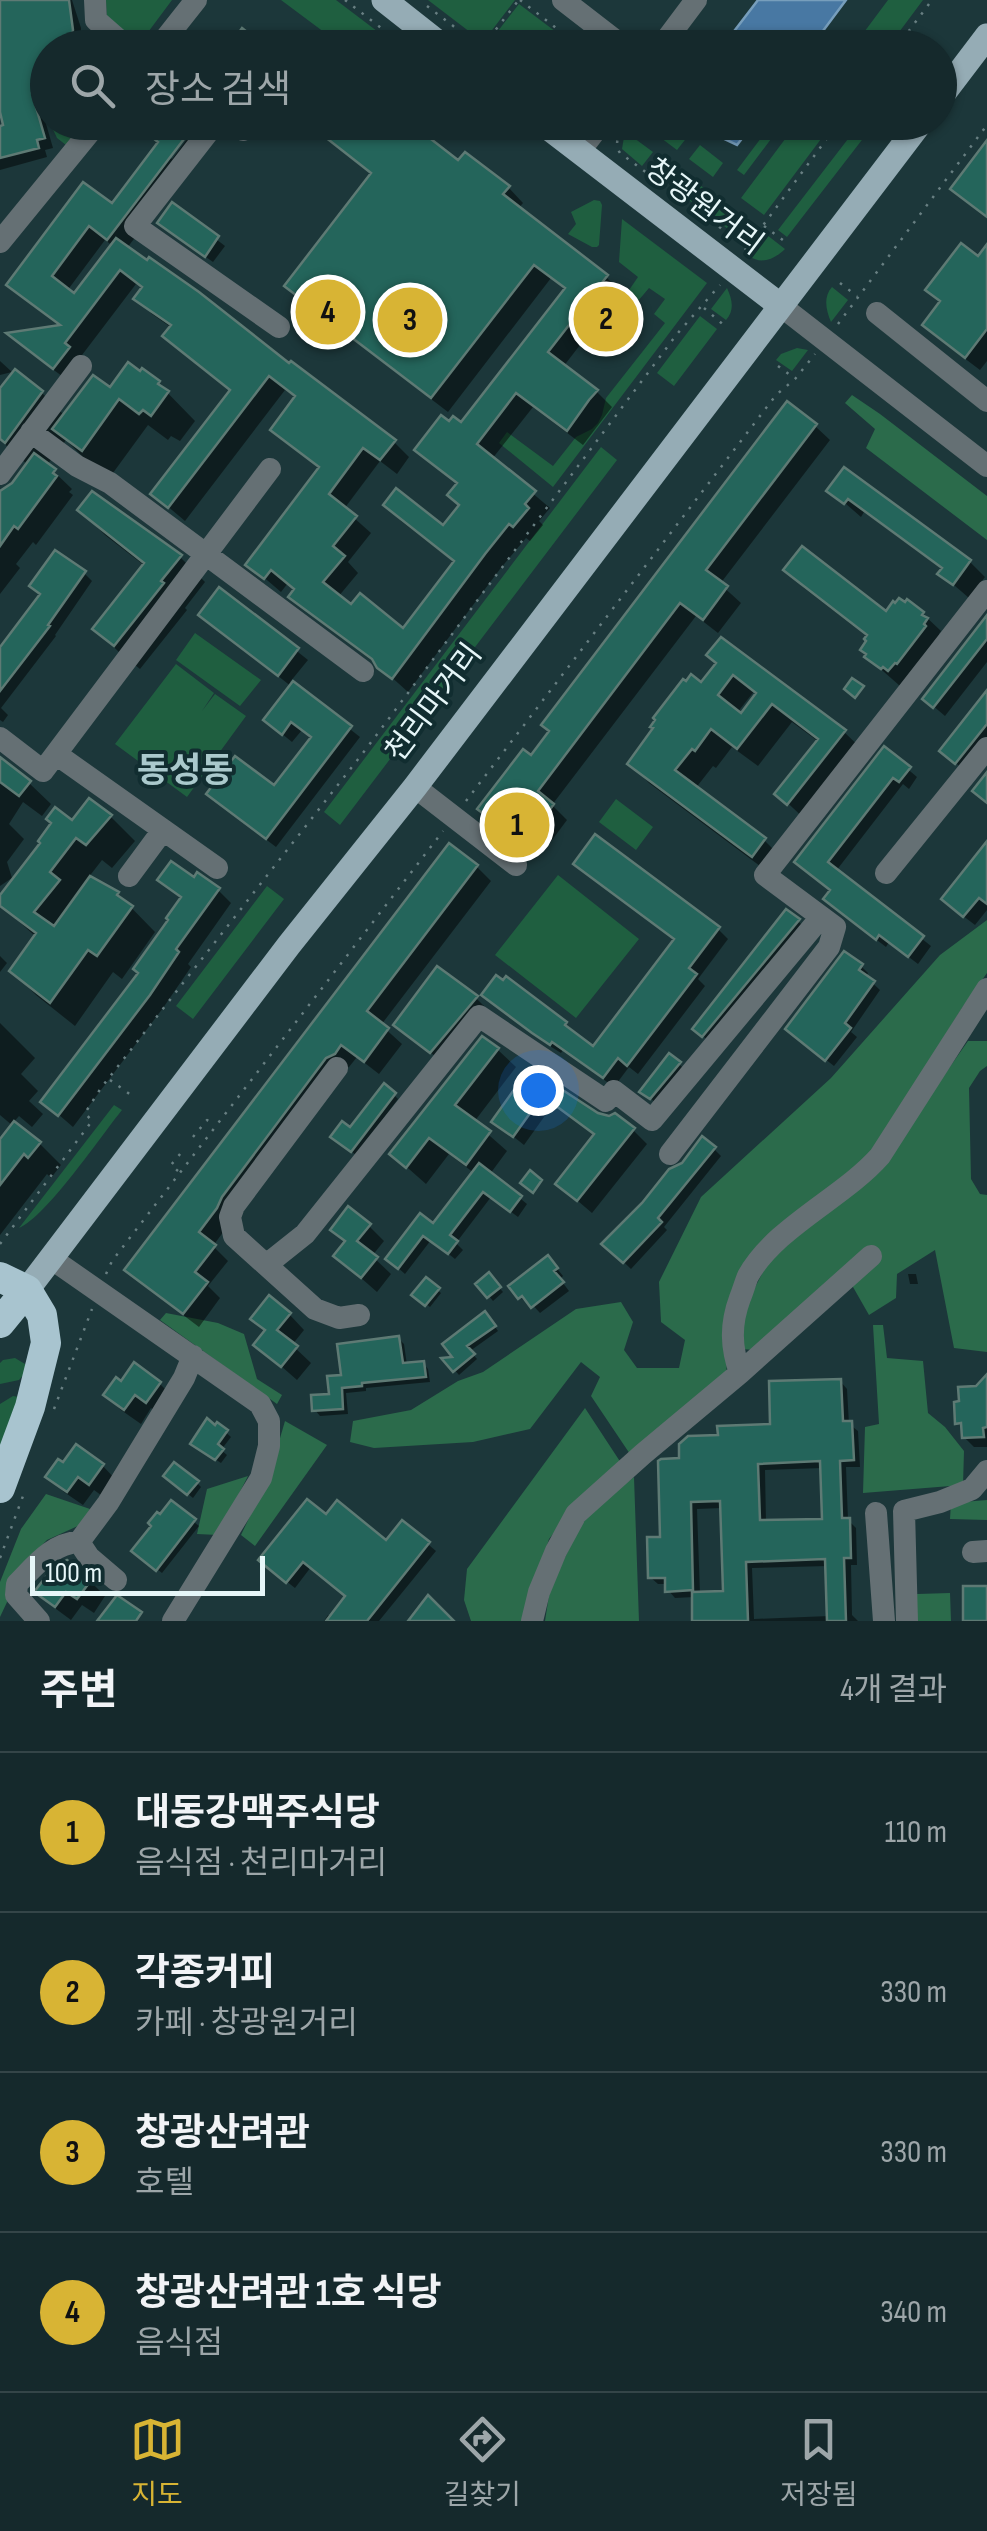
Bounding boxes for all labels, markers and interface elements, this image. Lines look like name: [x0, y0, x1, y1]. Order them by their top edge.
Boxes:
search box: [30, 30, 957, 140]
icon: search: [65, 58, 120, 113]
text: 장소 검색: [145, 68, 291, 113]
street label: 창광원거리: [638, 151, 770, 263]
pin: 4: [296, 274, 360, 350]
pin: 3: [378, 282, 442, 358]
pin: 2: [574, 282, 638, 356]
street label: 천리마거리: [378, 637, 490, 769]
district label: 동성동: [137, 750, 233, 793]
pin: 1: [484, 788, 550, 862]
your location: [513, 1065, 564, 1116]
scale bar: [30, 1551, 265, 1596]
text: 100 m: [45, 1557, 102, 1590]
text: 주변: [40, 1666, 117, 1717]
text: 4개 결과: [840, 1671, 947, 1710]
text: 대동강맥주식당: [135, 1791, 380, 1836]
text: 1: [66, 1813, 79, 1852]
text: 110 m: [885, 1813, 947, 1852]
text: 음식점 · 천리마거리: [135, 1844, 387, 1883]
text: 각종커피: [135, 1951, 275, 1996]
text: 2: [65, 1973, 80, 2012]
text: 330 m: [880, 1973, 947, 2012]
text: 카페 · 창광원거리: [135, 2004, 358, 2043]
text: 창광산려관: [135, 2111, 310, 2156]
text: 3: [65, 2133, 80, 2172]
text: 330 m: [880, 2133, 947, 2172]
text: 호텔: [135, 2164, 194, 2203]
text: 창광산려관 1호 식당: [135, 2271, 441, 2316]
text: 4: [65, 2293, 80, 2332]
text: 340 m: [880, 2293, 947, 2332]
text: 음식점: [135, 2324, 223, 2363]
tab: 지도: [130, 2412, 185, 2512]
tab: 길찾기: [444, 2412, 521, 2512]
tab: 저장됨: [780, 2412, 857, 2512]

